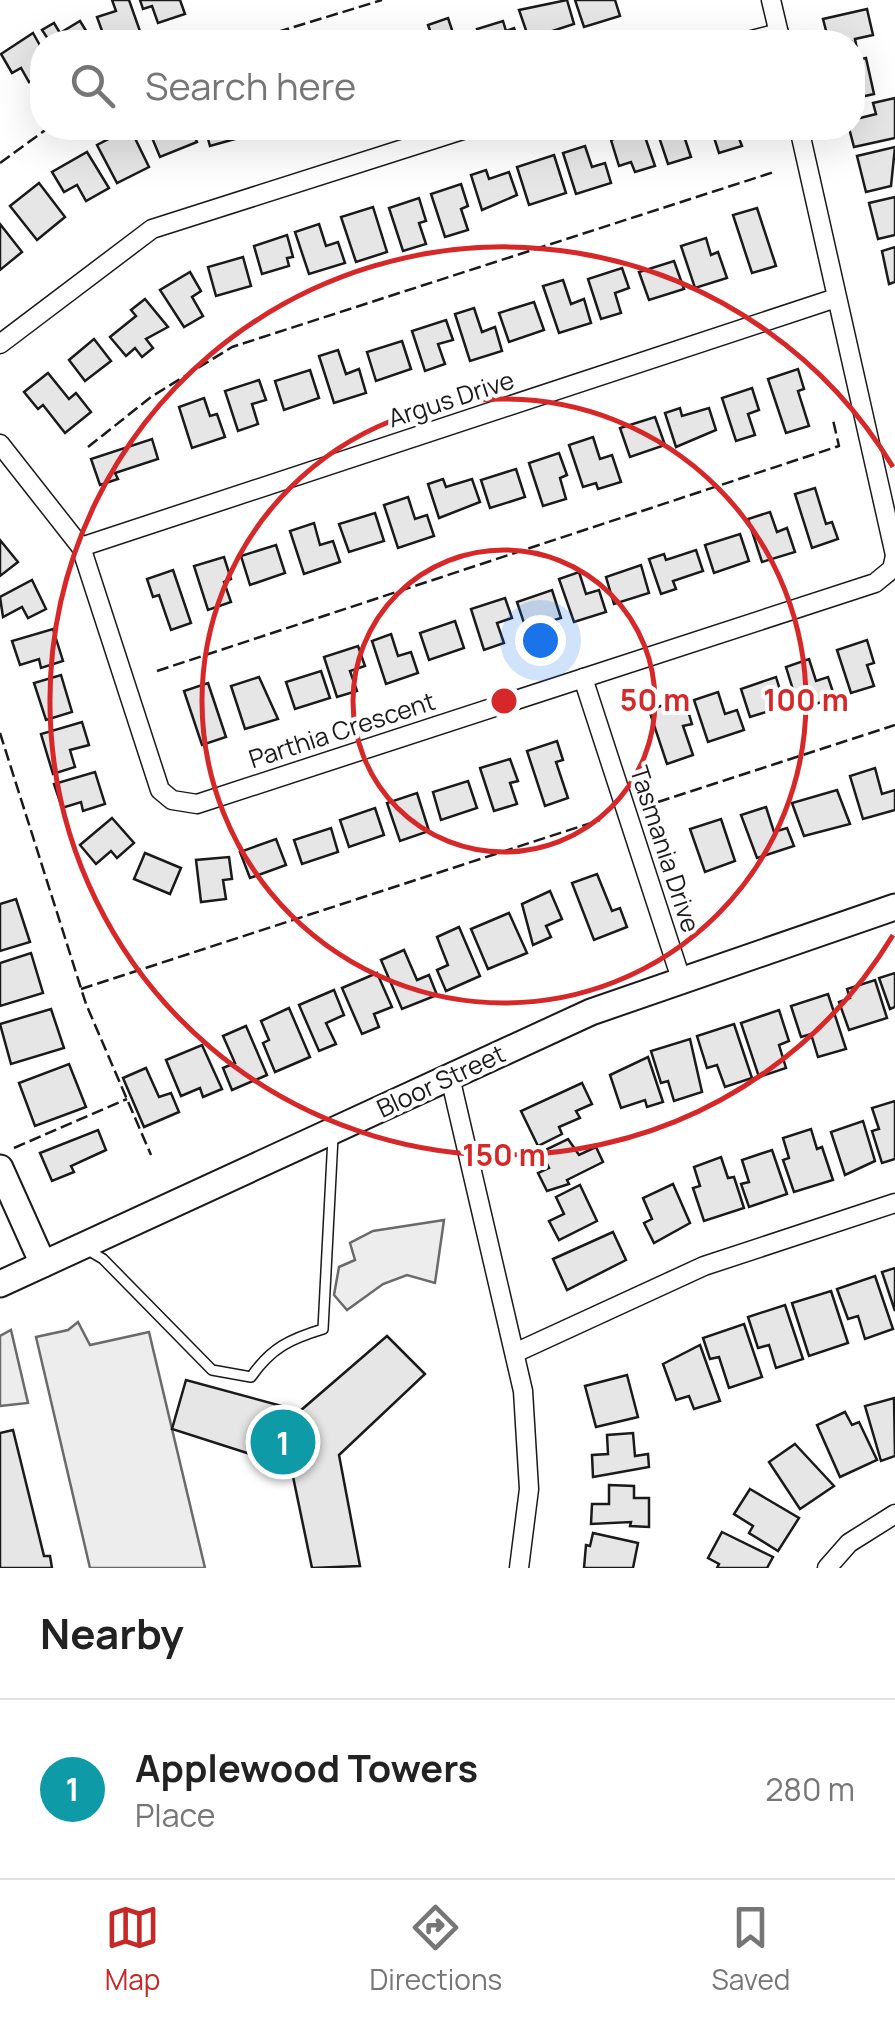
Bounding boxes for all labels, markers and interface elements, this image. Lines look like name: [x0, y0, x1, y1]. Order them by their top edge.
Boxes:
search box: [30, 30, 865, 140]
icon: search: [65, 58, 120, 113]
text: Search here: [145, 59, 356, 111]
street label: Argus Drive: [383, 362, 518, 435]
your location: [515, 615, 566, 666]
text: 50 m: [620, 679, 690, 720]
text: 100 m: [763, 679, 849, 720]
street label: Parthia Crescent: [244, 683, 439, 776]
centre of rings: [486, 683, 522, 719]
street label: Tasmania Drive: [622, 761, 709, 937]
street label: Bloor Street: [371, 1035, 511, 1126]
text: 150 m: [462, 1134, 546, 1175]
pin: 1: [250, 1404, 316, 1480]
text: Nearby: [40, 1604, 184, 1662]
text: Applewood Towers: [135, 1741, 478, 1793]
text: 1: [65, 1767, 80, 1811]
text: 280 m: [765, 1767, 855, 1811]
text: Place: [135, 1793, 216, 1837]
tab: Map: [105, 1900, 160, 1998]
tab: Directions: [370, 1900, 502, 1998]
tab: Saved: [711, 1900, 790, 1998]

